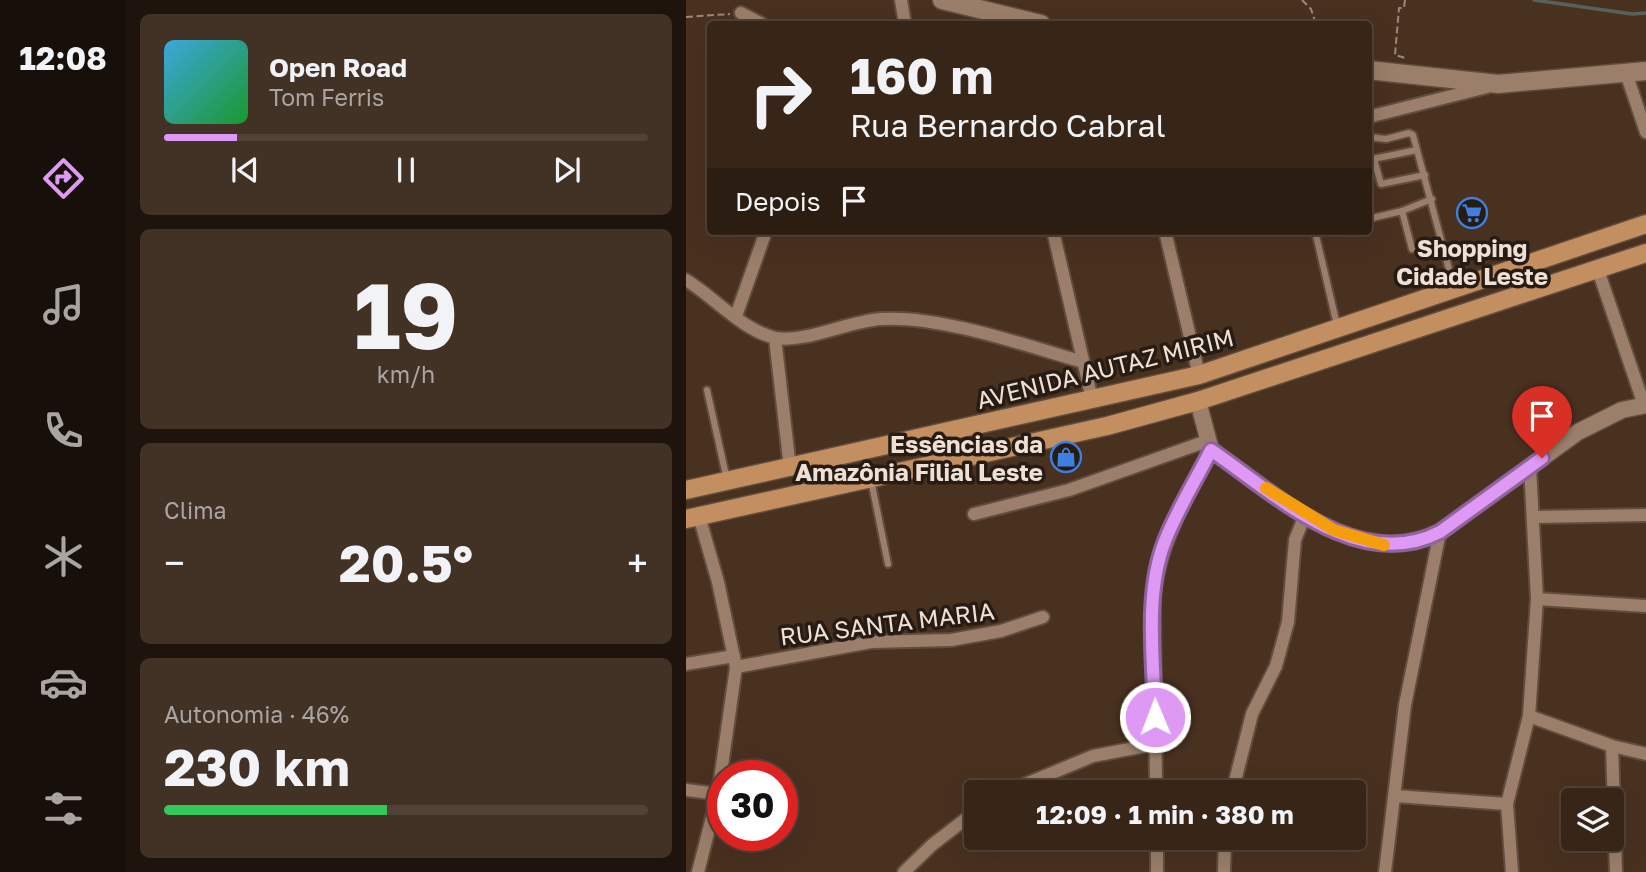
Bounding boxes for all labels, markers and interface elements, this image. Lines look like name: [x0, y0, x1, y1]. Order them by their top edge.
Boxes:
text: 12:08: [19, 39, 107, 77]
text: 160 m: [850, 46, 993, 105]
icon: right: [735, 49, 826, 140]
text: Open Road: [269, 52, 407, 83]
text: Tom Ferris: [269, 83, 384, 111]
text: Rua Bernardo Cabral: [850, 106, 1166, 144]
icon: previous: [226, 151, 264, 189]
icon: pause: [387, 151, 425, 189]
icon: next: [548, 151, 586, 189]
icon: directions: [39, 154, 88, 203]
icon: arrive: [835, 182, 873, 220]
text: Depois: [735, 186, 821, 217]
supermarket icon: Shopping Cidade Leste: [1455, 196, 1489, 230]
place label: Shopping Cidade Leste: [1396, 233, 1548, 290]
text: 19: [354, 260, 458, 369]
icon: music: [39, 280, 88, 329]
street label: AVENIDA AUTAZ MIRIM: [974, 322, 1236, 414]
text: km/h: [377, 360, 435, 388]
pin: [1512, 386, 1572, 458]
icon: arrive: [1523, 397, 1561, 435]
icon: phone: [39, 406, 88, 455]
place label: Essências da Amazônia Filial Leste: [795, 429, 1043, 486]
shop icon: Essências da Amazônia Filial Leste: [1049, 440, 1083, 474]
text: Clima: [164, 496, 227, 524]
text: 20.5°: [339, 531, 473, 593]
icon: climate: [39, 532, 88, 581]
text: −: [164, 540, 185, 585]
text: +: [627, 540, 648, 585]
street label: RUA SANTA MARIA: [778, 595, 996, 651]
icon: car: [39, 658, 88, 707]
position arrow: [1118, 680, 1192, 754]
text: Autonomia · 46%: [164, 700, 349, 728]
text: 230 km: [164, 735, 350, 797]
speed limit sign: 30: [707, 760, 798, 851]
icon: filters: [39, 784, 88, 833]
map controls: [1561, 788, 1624, 851]
button: layers: [1561, 788, 1624, 851]
text: 12:09 · 1 min · 380 m: [1036, 799, 1294, 830]

